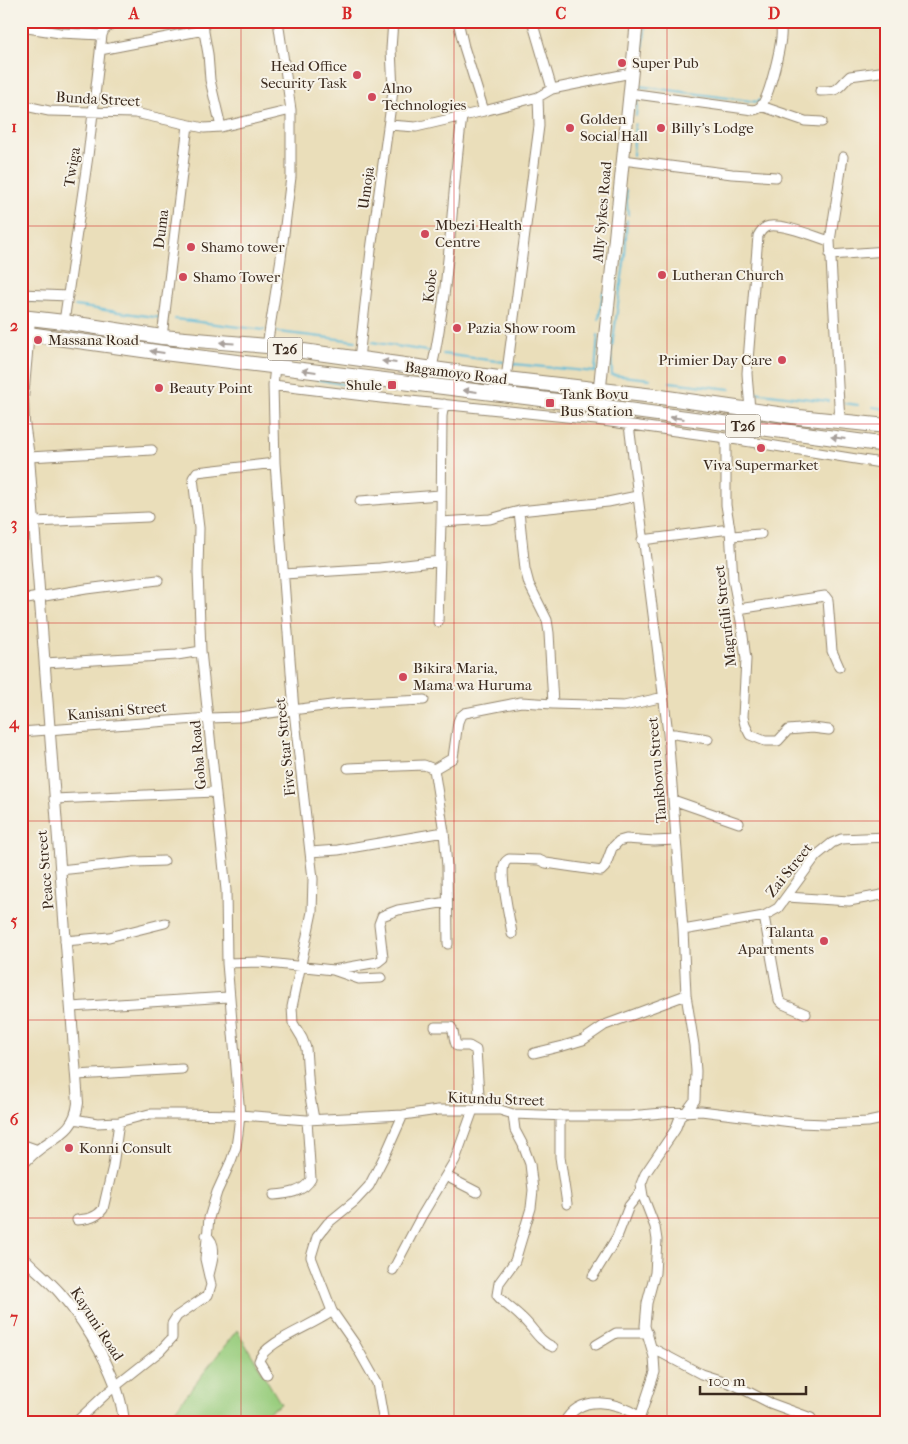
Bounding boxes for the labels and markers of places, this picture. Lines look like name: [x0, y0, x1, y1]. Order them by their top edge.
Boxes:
place label: Super Pub: [632, 54, 699, 72]
place label: Head Office Security Task: [260, 57, 348, 92]
marker: Super Pub: [616, 57, 628, 69]
marker: Head Office Security Task: [351, 69, 363, 81]
place label: Alno Technologies: [381, 79, 467, 114]
marker: Alno Technologies: [366, 91, 378, 103]
place label: Golden Social Hall: [580, 110, 648, 145]
place label: Billy's Lodge: [671, 119, 754, 137]
marker: Golden Social Hall: [564, 122, 576, 134]
marker: Billy's Lodge: [655, 122, 667, 134]
place label: Mbezi Health Centre: [435, 216, 523, 251]
marker: Mbezi Health Centre: [419, 228, 431, 240]
place label: Shamo tower: [201, 238, 285, 256]
marker: Shamo tower: [185, 241, 197, 253]
place label: Lutheran Church: [672, 266, 785, 284]
place label: Shamo Tower: [193, 268, 281, 286]
marker: Lutheran Church: [656, 269, 668, 281]
marker: Shamo Tower: [177, 271, 189, 283]
place label: Pazia Show room: [467, 319, 576, 337]
marker: Pazia Show room: [451, 322, 463, 334]
place label: Massana Road: [48, 331, 140, 349]
marker: Massana Road: [32, 334, 44, 346]
place label: Primier Day Care: [658, 351, 773, 369]
marker: Primier Day Care: [776, 354, 788, 366]
place label: Shule: [346, 376, 383, 394]
place label: Beauty Point: [169, 379, 253, 397]
marker: Shule: [386, 379, 398, 391]
marker: Beauty Point: [153, 382, 165, 394]
place label: Tank Bovu Bus Station: [560, 385, 633, 420]
marker: Tank Bovu Bus Station: [544, 397, 556, 409]
marker: Viva Supermarket: [755, 442, 767, 454]
place label: Viva Supermarket: [702, 456, 819, 474]
place label: Bikira Maria, Mama wa Huruma: [413, 659, 533, 694]
marker: Bikira Maria, Mama wa Huruma: [397, 671, 409, 683]
place label: Talanta Apartments: [737, 923, 815, 958]
marker: Talanta Apartments: [818, 935, 830, 947]
place label: Konni Consult: [79, 1139, 173, 1157]
marker: Konni Consult: [63, 1142, 75, 1154]

